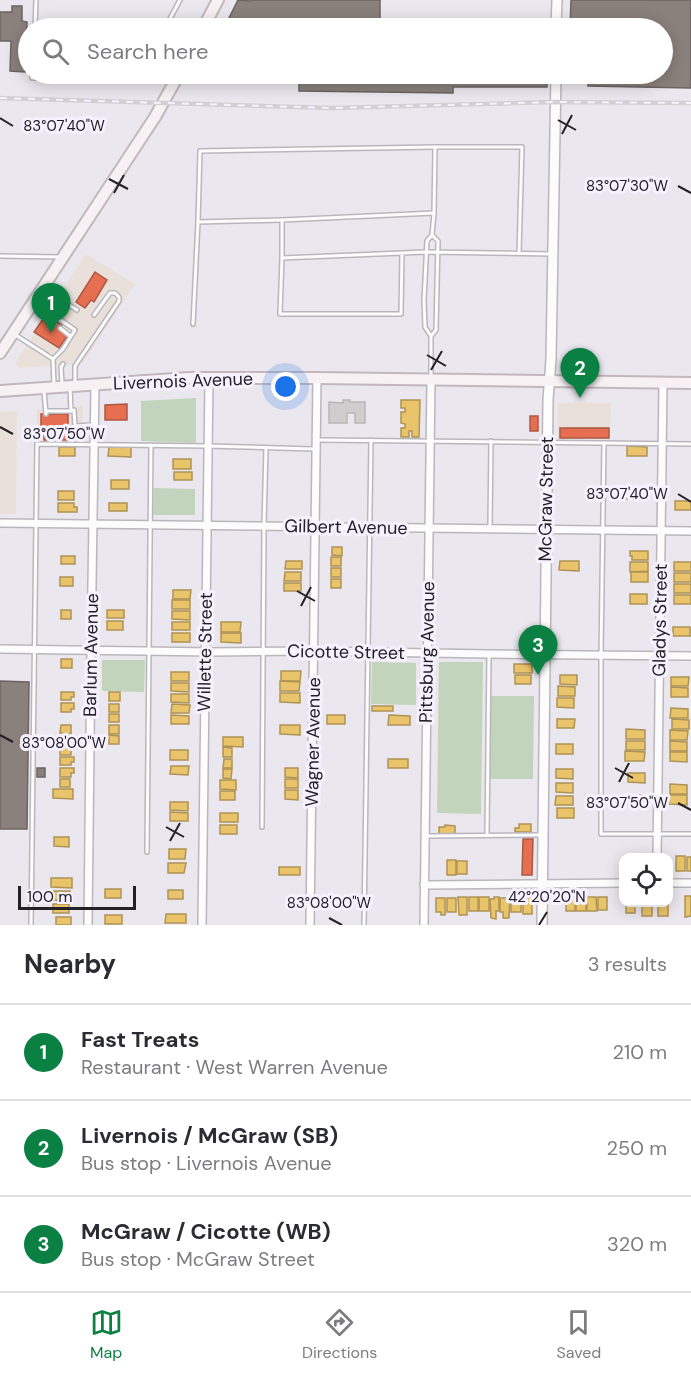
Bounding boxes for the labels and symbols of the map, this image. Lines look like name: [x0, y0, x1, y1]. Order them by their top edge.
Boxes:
text: 83°07'40"W: [23, 116, 105, 136]
text: 83°07'30"W: [586, 176, 668, 196]
pin: 1: [32, 284, 70, 333]
pin: 2: [560, 348, 600, 398]
street label: Livernois Avenue: [113, 367, 253, 395]
your location: [271, 372, 300, 401]
text: 83°07'50"W: [23, 424, 105, 444]
street label: McGraw Street: [533, 436, 559, 562]
text: 83°07'40"W: [586, 484, 668, 504]
street label: Gilbert Avenue: [284, 514, 408, 540]
street label: Gladys Street: [647, 563, 673, 677]
street label: Pittsburg Avenue: [414, 581, 440, 723]
street label: Willette Street: [192, 592, 218, 712]
street label: Barlum Avenue: [78, 593, 104, 717]
pin: 3: [518, 626, 558, 675]
street label: Cicotte Street: [287, 639, 405, 665]
street label: Wagner Avenue: [300, 677, 326, 807]
text: 83°08'00"W: [22, 733, 107, 753]
text: 83°07'50"W: [586, 793, 668, 813]
scale bar: [18, 883, 136, 910]
text: 42°20'20"N: [508, 887, 586, 907]
text: 83°08'00"W: [287, 893, 372, 913]

